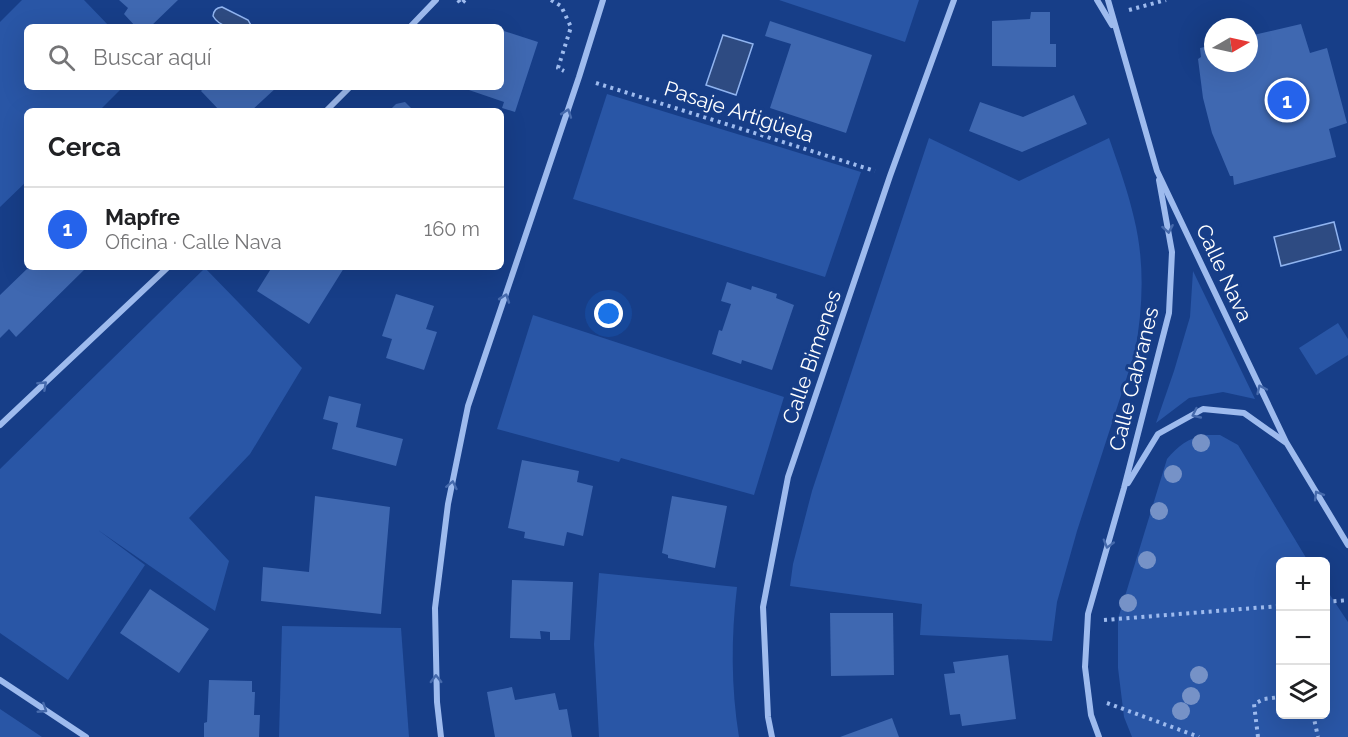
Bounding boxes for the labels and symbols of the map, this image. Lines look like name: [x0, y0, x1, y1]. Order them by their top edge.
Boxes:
north arrow: [1204, 18, 1258, 72]
street label: Pasaje Artigüela: [661, 76, 817, 147]
pin: 1: [1268, 78, 1306, 122]
one-way arrow: [560, 108, 572, 119]
street label: Calle Nava: [1191, 220, 1258, 325]
one-way arrow: [1161, 224, 1173, 233]
street label: Calle Bimenes: [777, 287, 846, 427]
one-way arrow: [497, 293, 510, 304]
your location: [594, 299, 623, 328]
street label: Calle Cabranes: [1104, 304, 1163, 453]
one-way arrow: [36, 381, 46, 392]
one-way arrow: [1257, 385, 1269, 396]
one-way arrow: [1192, 407, 1203, 419]
one-way arrow: [445, 480, 458, 490]
one-way arrow: [1313, 491, 1325, 501]
one-way arrow: [1103, 539, 1115, 549]
one-way arrow: [430, 674, 443, 683]
one-way arrow: [37, 701, 47, 713]

